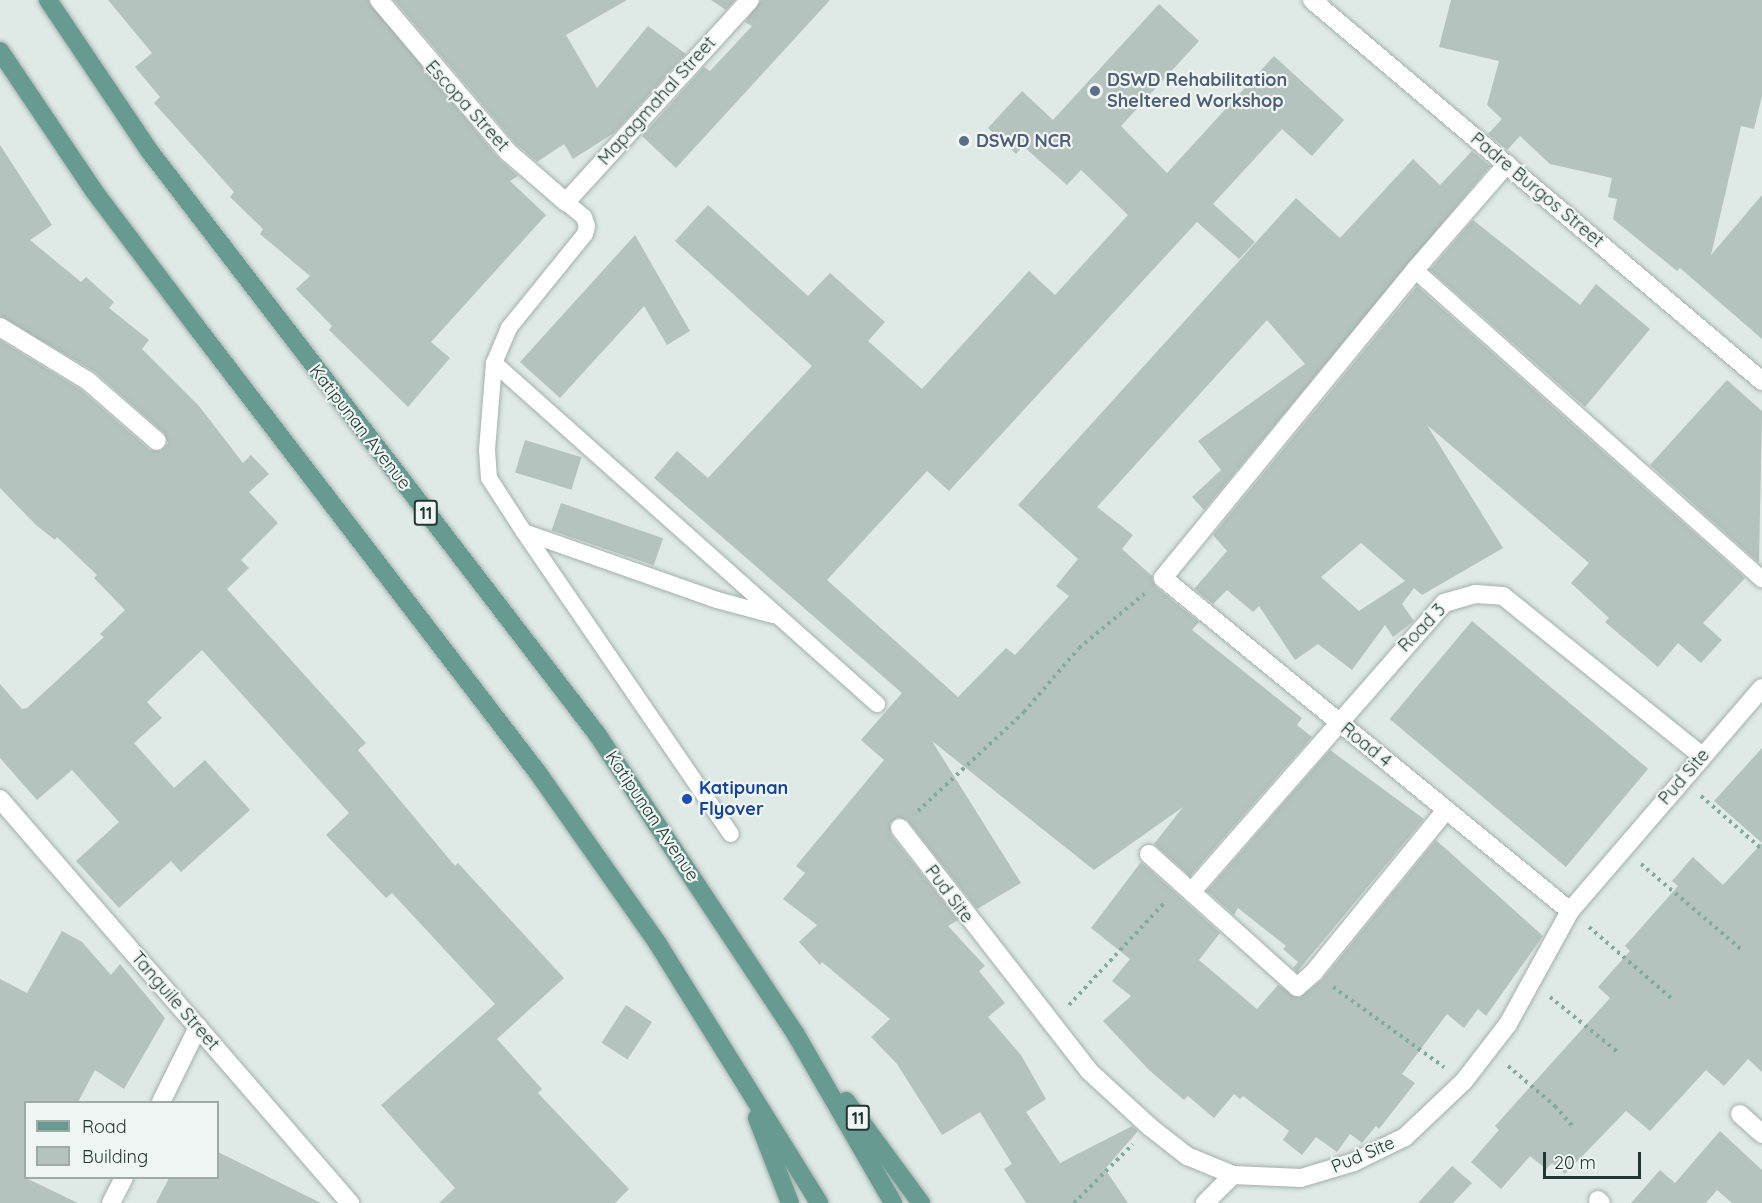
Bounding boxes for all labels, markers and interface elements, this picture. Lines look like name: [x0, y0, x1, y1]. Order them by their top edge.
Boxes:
street label: Mapagmahal Street: [594, 32, 720, 170]
street label: Escopa Street: [421, 56, 513, 156]
place label: DSWD Rehabilitation Sheltered Workshop: [1107, 70, 1287, 112]
marker: DSWD Rehabilitation Sheltered Workshop: [1088, 84, 1102, 98]
street label: Padre Burgos Street: [1466, 128, 1608, 252]
place label: DSWD NCR: [976, 130, 1071, 152]
marker: DSWD NCR: [957, 134, 971, 148]
street label: Katipunan Avenue: [305, 360, 415, 494]
road number: 11: [412, 500, 440, 526]
street label: Road 3: [1394, 599, 1450, 657]
street label: Road 4: [1336, 718, 1396, 772]
street label: Pud Site: [1654, 745, 1714, 809]
street label: Katipunan Avenue: [600, 747, 704, 885]
place label: Katipunan Flyover: [699, 778, 788, 820]
marker: Katipunan Flyover: [680, 792, 694, 806]
street label: Pud Site: [920, 861, 978, 927]
street label: Tanguile Street: [126, 947, 224, 1055]
legend: [24, 1101, 219, 1179]
road number: 11: [844, 1105, 872, 1131]
text: Road: [82, 1115, 127, 1138]
street label: Pud Site: [1328, 1132, 1398, 1178]
scale bar: [1546, 1140, 1644, 1178]
text: Building: [82, 1145, 148, 1168]
text: 20 m: [1554, 1151, 1596, 1174]

